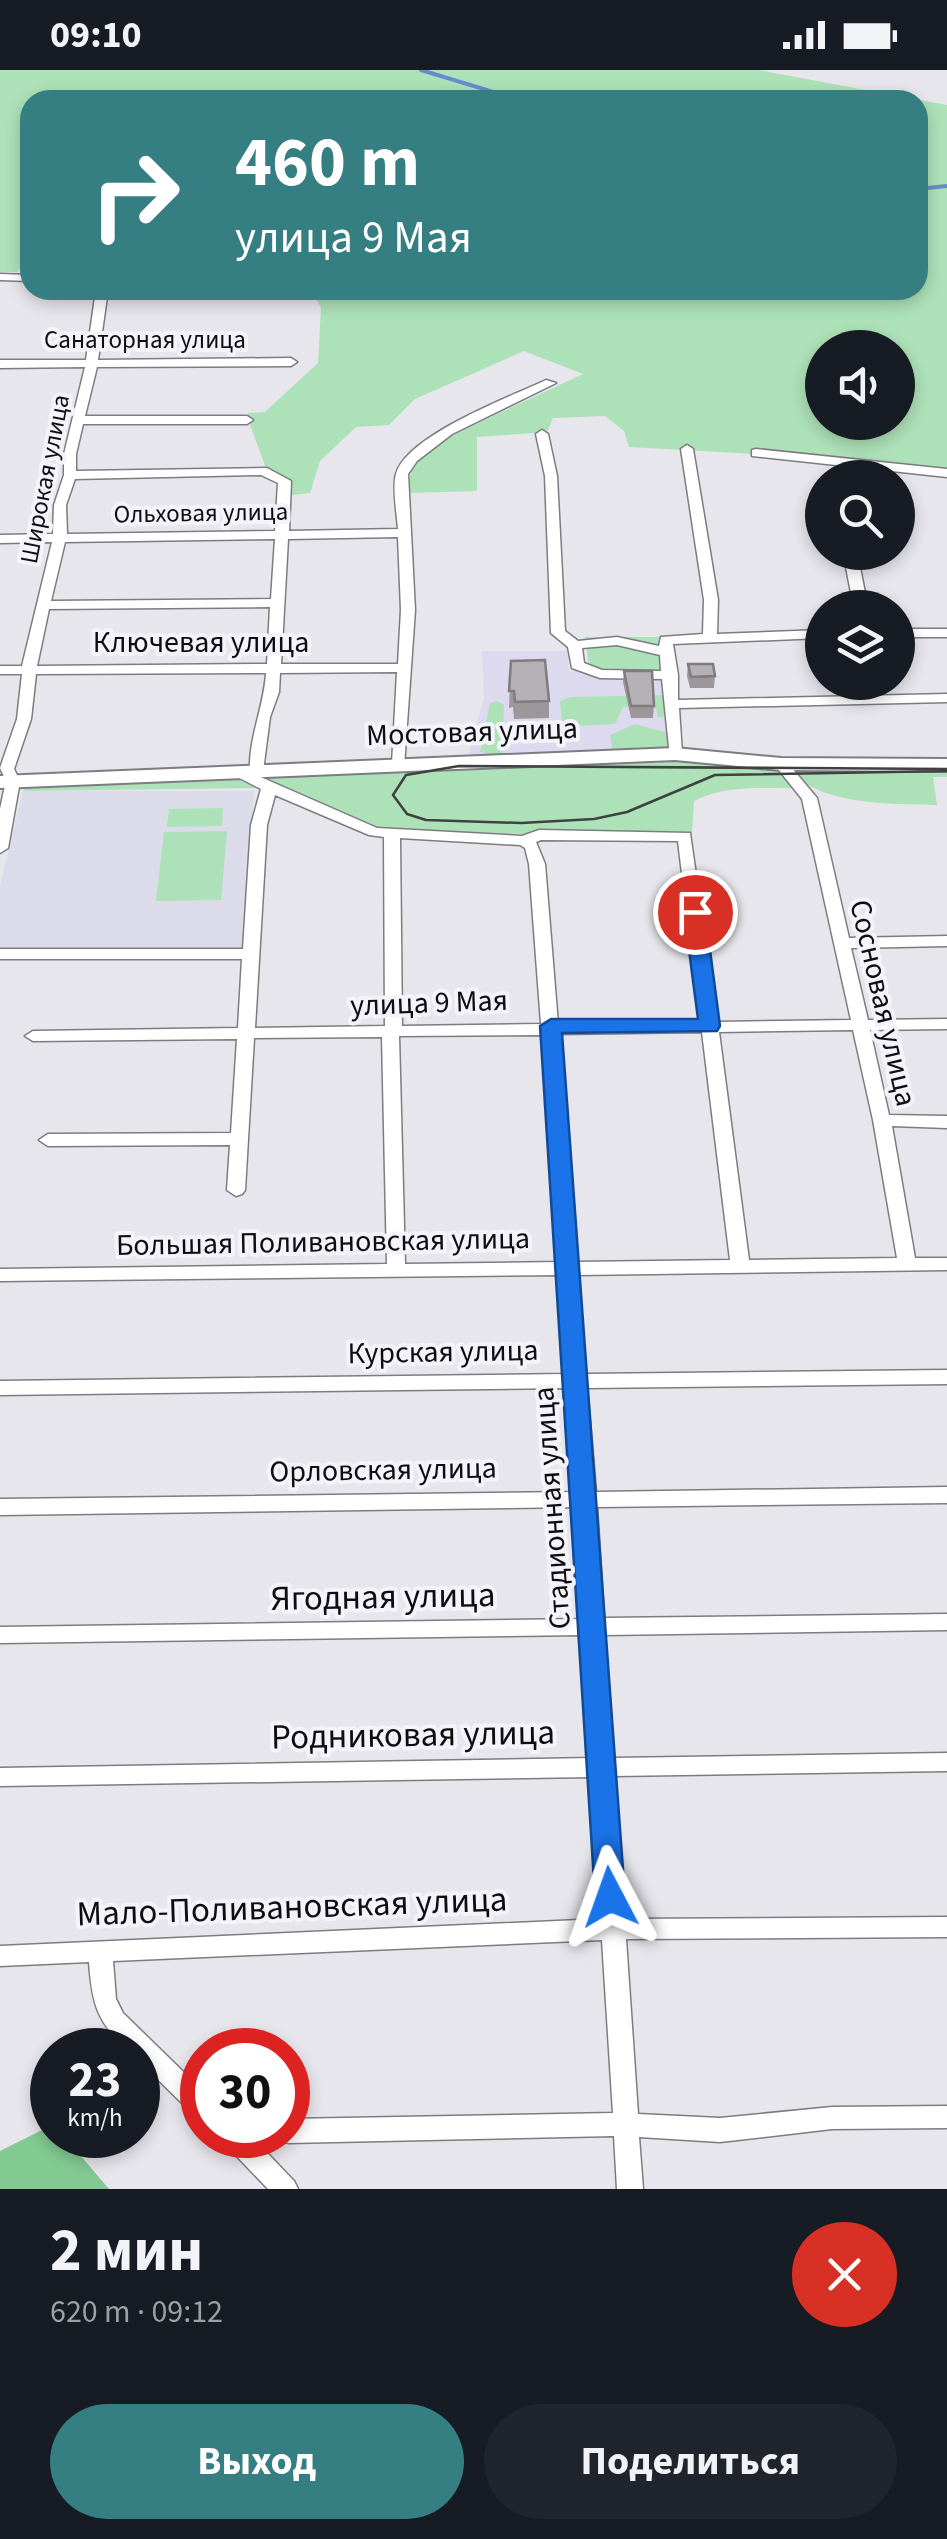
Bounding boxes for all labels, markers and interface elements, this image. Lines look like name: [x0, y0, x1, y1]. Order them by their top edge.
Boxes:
text: 09:10: [50, 8, 142, 62]
text: 460 m: [235, 113, 420, 213]
icon: right: [70, 130, 200, 260]
text: улица 9 Мая: [235, 206, 472, 270]
street label: Санаторная улица: [44, 322, 246, 358]
map controls: [805, 330, 915, 700]
button: sound: [805, 330, 915, 440]
street label: Широкая улица: [11, 391, 79, 567]
button: search: [805, 460, 915, 570]
street label: Ольховая улица: [113, 493, 289, 533]
button: layers: [805, 590, 915, 700]
street label: Ключевая улица: [93, 621, 309, 664]
street label: Мостовая улица: [366, 707, 578, 757]
pin: [653, 870, 738, 955]
icon: arrive: [668, 885, 723, 940]
street label: Сосновая улица: [838, 896, 928, 1110]
street label: улица 9 Мая: [349, 979, 509, 1027]
street label: Большая Поливановская улица: [116, 1217, 530, 1267]
street label: Курская улица: [347, 1329, 539, 1375]
street label: Стадионная улица: [522, 1385, 582, 1631]
street label: Орловская улица: [269, 1447, 497, 1493]
street label: Ягодная улица: [270, 1570, 496, 1624]
street label: Родниковая улица: [271, 1708, 555, 1762]
position arrow: [558, 1845, 662, 1949]
street label: Мало-Поливановская улица: [76, 1874, 508, 1940]
speed limit sign: 30: [180, 2028, 310, 2158]
text: 23: [69, 2045, 121, 2116]
text: km/h: [67, 2100, 123, 2136]
text: 2 мин: [50, 2209, 203, 2294]
button: close: [792, 2222, 897, 2327]
text: 620 m · 09:12: [50, 2289, 223, 2335]
button: Выход: [50, 2404, 464, 2519]
button: Поделиться: [484, 2404, 897, 2519]

